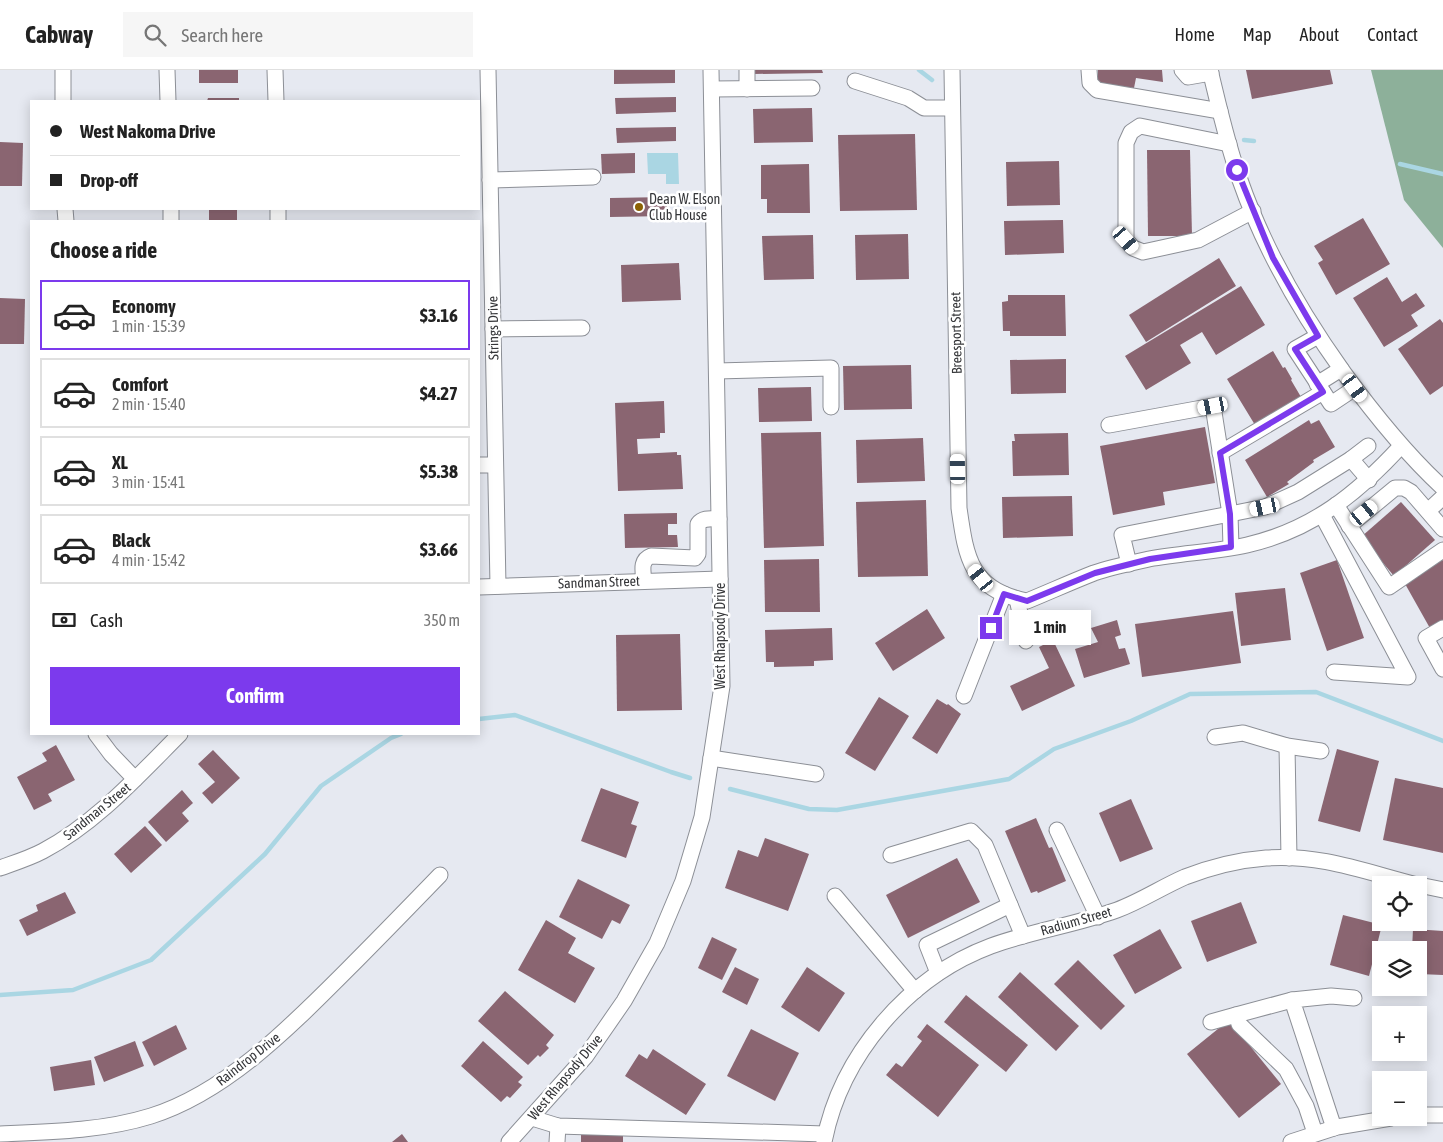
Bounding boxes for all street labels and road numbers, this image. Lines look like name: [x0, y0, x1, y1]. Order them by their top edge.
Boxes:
street label: Breesport Street: [947, 292, 965, 374]
street label: Strings Drive: [484, 296, 502, 360]
street label: Sandman Street: [558, 573, 640, 591]
street label: West Rhapsody Drive: [712, 583, 728, 689]
street label: Sandman Street: [60, 779, 134, 843]
street label: Radium Street: [1039, 903, 1113, 939]
street label: Raindrop Drive: [213, 1029, 283, 1089]
street label: West Rhapsody Drive: [525, 1031, 605, 1123]

